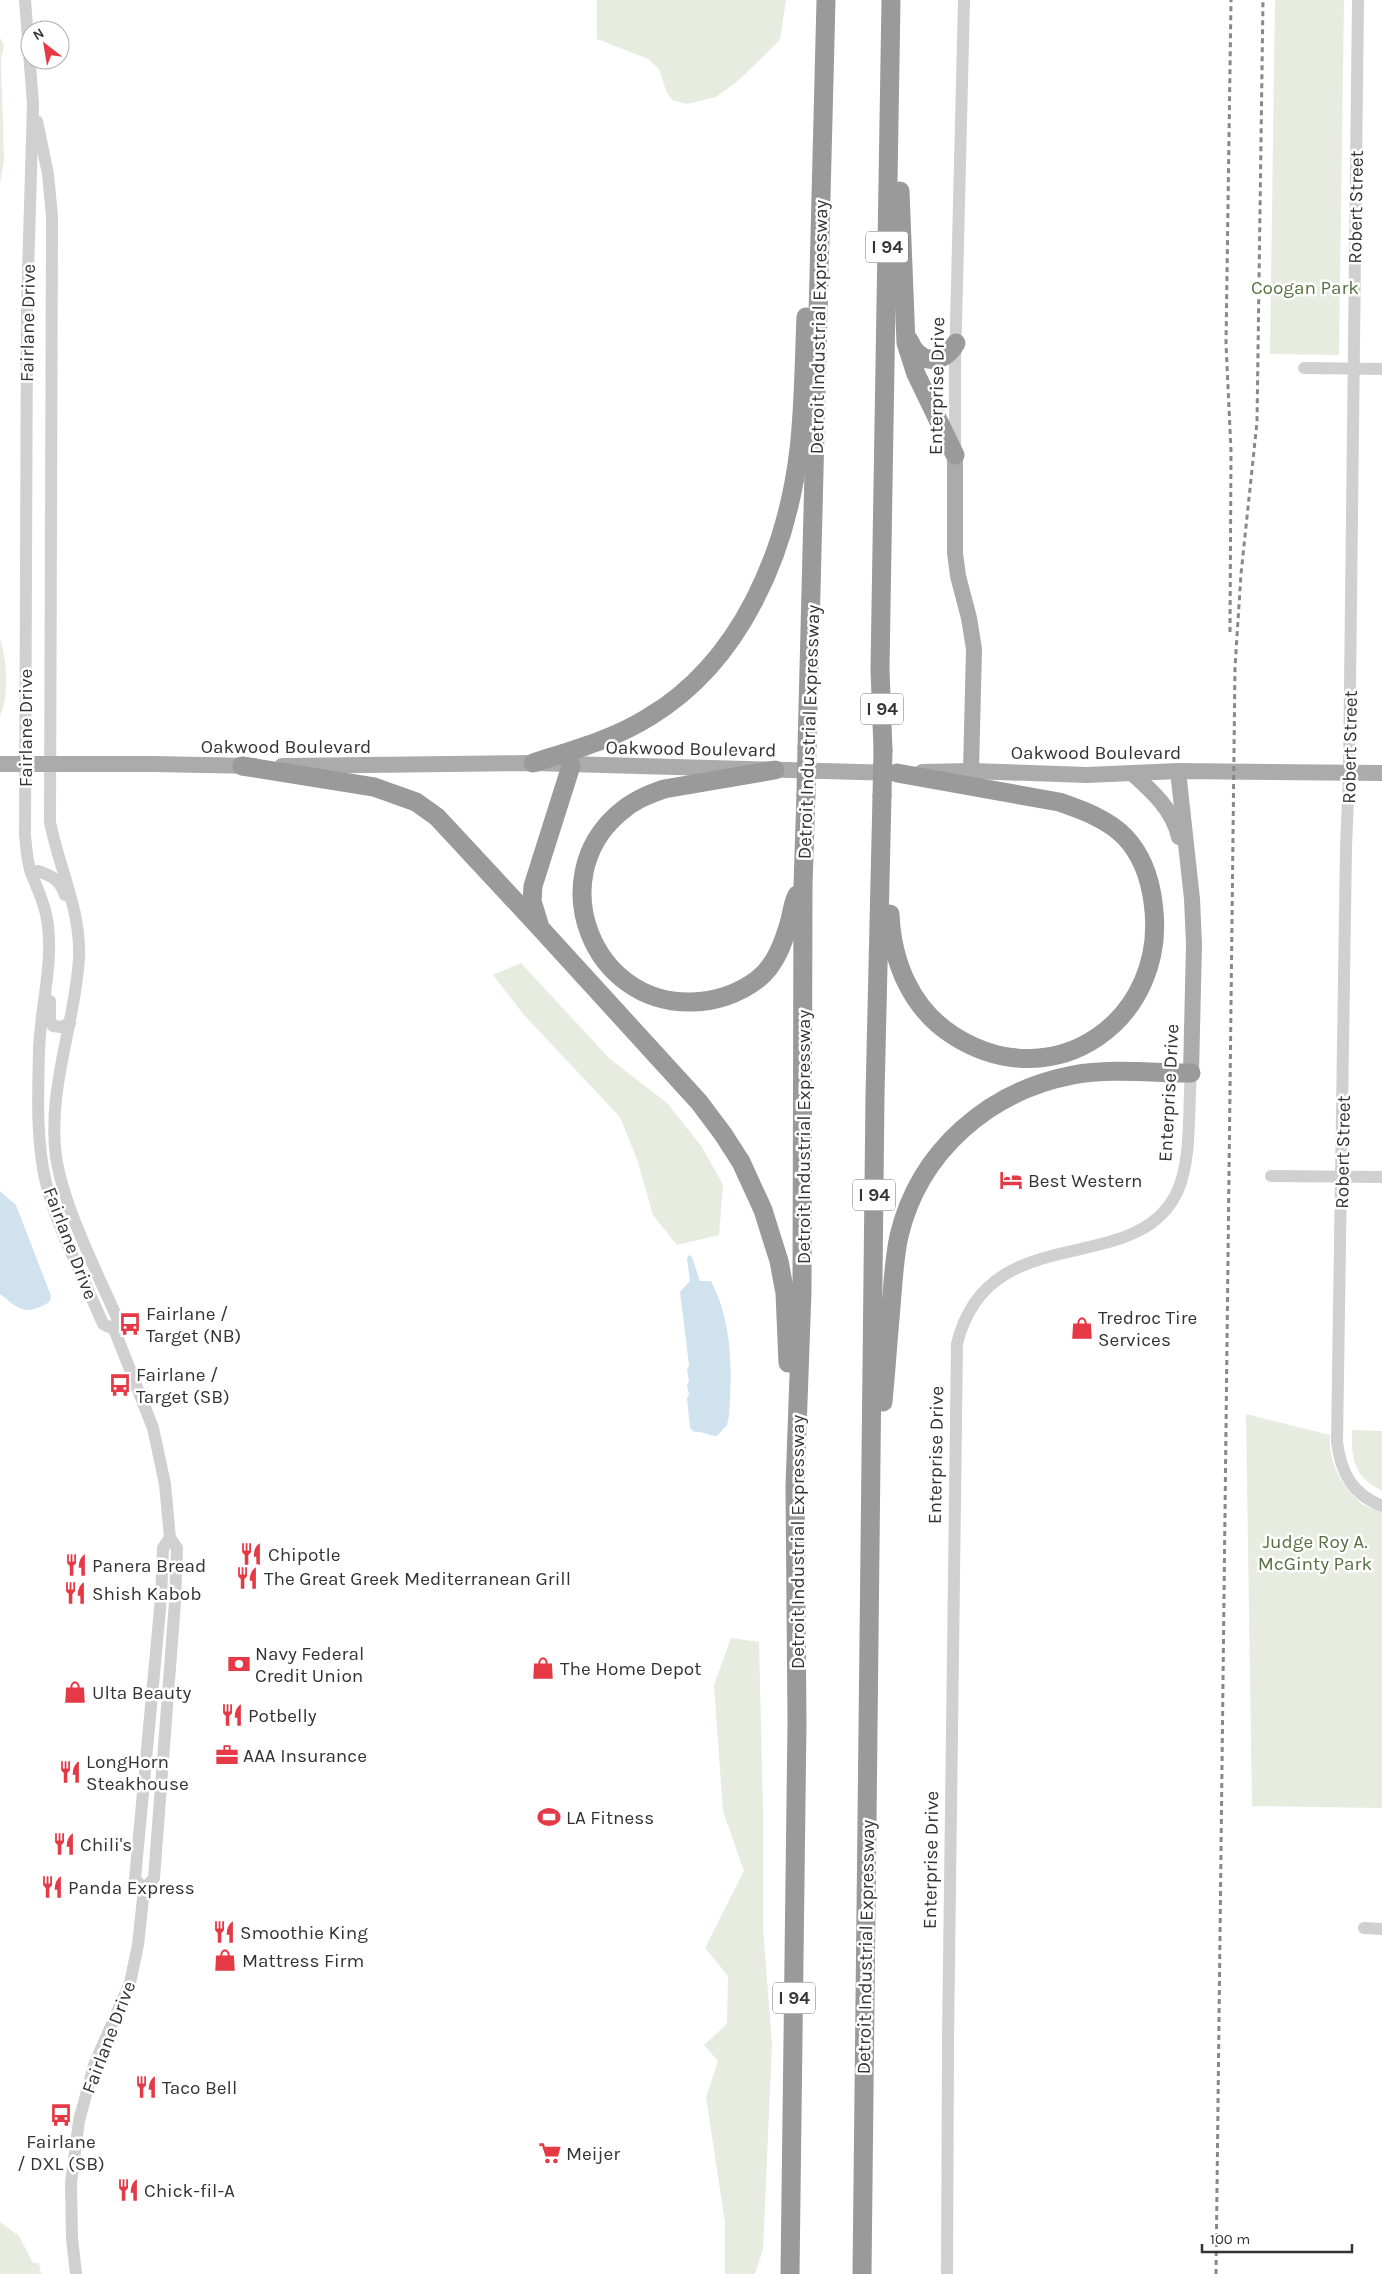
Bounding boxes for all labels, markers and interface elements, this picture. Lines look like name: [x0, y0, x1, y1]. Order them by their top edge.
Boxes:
north arrow: [20, 20, 70, 70]
text: N: [30, 24, 47, 44]
street label: Robert Street: [1344, 150, 1368, 264]
street label: Detroit Industrial Expressway: [806, 199, 832, 455]
road number: I 94: [866, 232, 908, 262]
street label: Fairlane Drive: [16, 264, 40, 382]
park label: Coogan Park: [1251, 277, 1359, 299]
street label: Enterprise Drive: [925, 317, 949, 455]
street label: Detroit Industrial Expressway: [794, 604, 824, 860]
street label: Fairlane Drive: [15, 669, 37, 787]
street label: Robert Street: [1338, 690, 1362, 804]
road number: I 94: [861, 694, 903, 724]
street label: Oakwood Boulevard: [201, 736, 371, 758]
street label: Oakwood Boulevard: [605, 737, 776, 761]
street label: Oakwood Boulevard: [1011, 742, 1181, 764]
street label: Detroit Industrial Expressway: [793, 1010, 815, 1264]
street label: Enterprise Drive: [1154, 1023, 1184, 1163]
street label: Robert Street: [1331, 1095, 1355, 1209]
hotel icon: Best Western: [998, 1167, 1024, 1193]
place label: Best Western: [1028, 1170, 1143, 1192]
road number: I 94: [853, 1180, 895, 1210]
street label: Fairlane Drive: [39, 1184, 102, 1303]
place label: Fairlane / Target (NB): [146, 1303, 241, 1347]
place label: Tredroc Tire Services: [1098, 1307, 1197, 1351]
bus stop icon: Fairlane / Target (NB): [117, 1311, 143, 1337]
shop icon: Tredroc Tire Services: [1069, 1315, 1095, 1341]
place label: Fairlane / Target (SB): [136, 1364, 230, 1408]
bus stop icon: Fairlane / Target (SB): [107, 1372, 133, 1398]
street label: Enterprise Drive: [924, 1386, 948, 1524]
street label: Detroit Industrial Expressway: [787, 1415, 809, 1669]
park label: Judge Roy A. McGinty Park: [1258, 1531, 1372, 1575]
restaurant icon: Chipotle: [238, 1541, 264, 1567]
place label: Chipotle: [268, 1544, 341, 1566]
restaurant icon: Panera Bread: [63, 1552, 89, 1578]
place label: Panera Bread: [92, 1555, 206, 1577]
restaurant icon: The Great Greek Mediterranean Grill: [234, 1565, 260, 1591]
place label: The Great Greek Mediterranean Grill: [264, 1568, 571, 1590]
restaurant icon: Shish Kabob: [62, 1580, 88, 1606]
place label: Shish Kabob: [92, 1583, 201, 1605]
place label: Navy Federal Credit Union: [255, 1643, 364, 1687]
bank icon: Navy Federal Credit Union: [226, 1651, 252, 1677]
shop icon: The Home Depot: [530, 1655, 556, 1681]
place label: The Home Depot: [560, 1658, 701, 1680]
shop icon: Ulta Beauty: [62, 1679, 88, 1705]
place label: Ulta Beauty: [92, 1682, 192, 1704]
restaurant icon: Potbelly: [219, 1702, 245, 1728]
place label: Potbelly: [248, 1705, 317, 1727]
office icon: AAA Insurance: [214, 1742, 240, 1768]
place label: AAA Insurance: [243, 1745, 367, 1767]
place label: LongHorn Steakhouse: [86, 1751, 189, 1795]
restaurant icon: LongHorn Steakhouse: [57, 1759, 83, 1785]
street label: Enterprise Drive: [919, 1791, 943, 1929]
sports icon: LA Fitness: [536, 1804, 562, 1830]
place label: LA Fitness: [566, 1807, 654, 1829]
street label: Detroit Industrial Expressway: [853, 1819, 879, 2075]
restaurant icon: Chili's: [51, 1831, 77, 1857]
place label: Chili's: [80, 1834, 132, 1856]
restaurant icon: Panda Express: [39, 1874, 65, 1900]
place label: Panda Express: [68, 1877, 195, 1899]
restaurant icon: Smoothie King: [211, 1919, 237, 1945]
place label: Smoothie King: [240, 1922, 368, 1944]
shop icon: Mattress Firm: [212, 1947, 238, 1973]
place label: Mattress Firm: [242, 1950, 364, 1972]
street label: Fairlane Drive: [77, 1978, 140, 2097]
road number: I 94: [773, 1982, 815, 2014]
restaurant icon: Taco Bell: [133, 2074, 159, 2100]
place label: Taco Bell: [162, 2077, 237, 2099]
bus stop icon: Fairlane / DXL (SB): [48, 2102, 74, 2128]
place label: Fairlane / DXL (SB): [17, 2131, 105, 2175]
supermarket icon: Meijer: [537, 2140, 563, 2166]
place label: Meijer: [566, 2143, 620, 2165]
restaurant icon: Chick-fil-A: [115, 2177, 141, 2203]
place label: Chick-fil-A: [144, 2180, 235, 2202]
scale bar: [1202, 2222, 1352, 2254]
text: 100 m: [1210, 2230, 1250, 2248]

